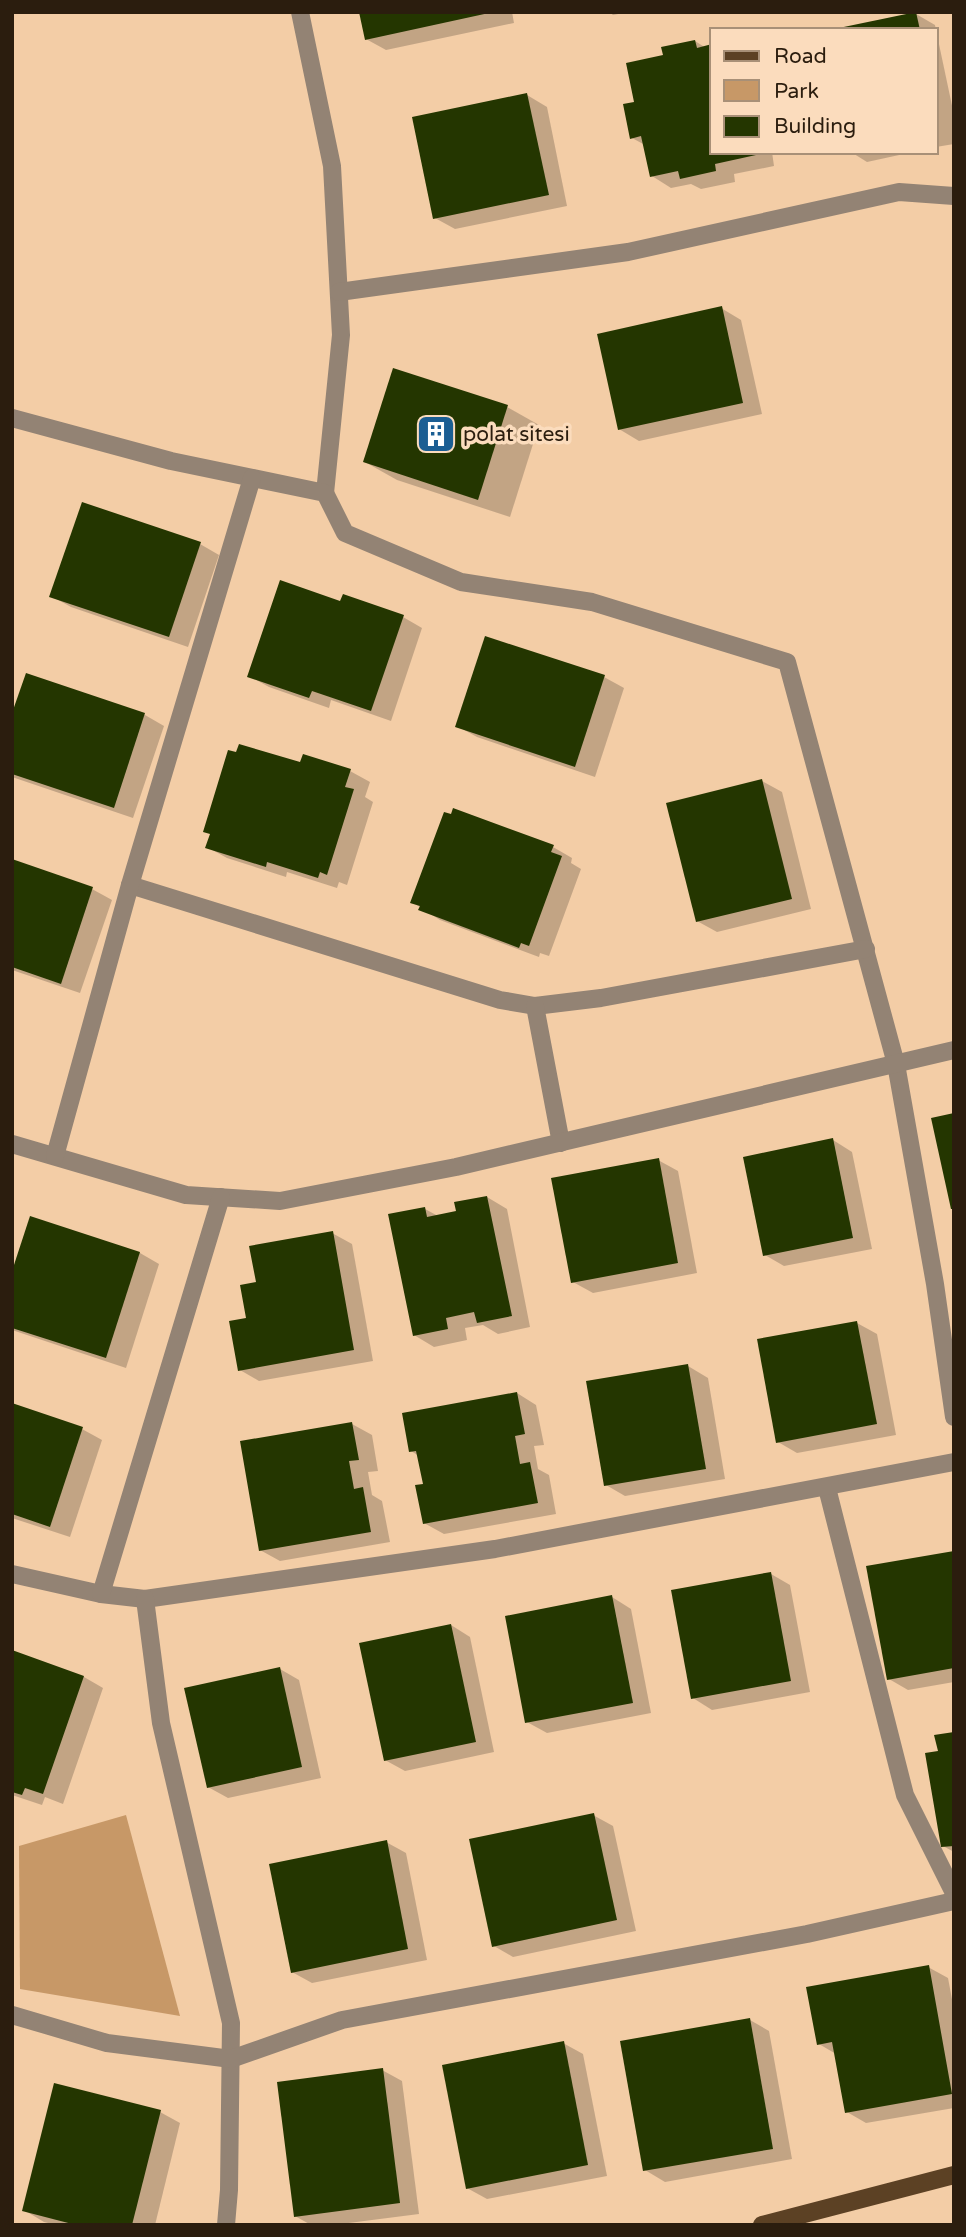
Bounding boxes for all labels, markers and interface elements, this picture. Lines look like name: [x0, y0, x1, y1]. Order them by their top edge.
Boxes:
legend: [710, 28, 938, 154]
text: Road: [774, 44, 827, 69]
text: Park: [774, 79, 819, 104]
text: Building: [774, 114, 856, 139]
building icon: polat sitesi: [415, 413, 457, 455]
place label: polat sitesi: [463, 422, 570, 447]

